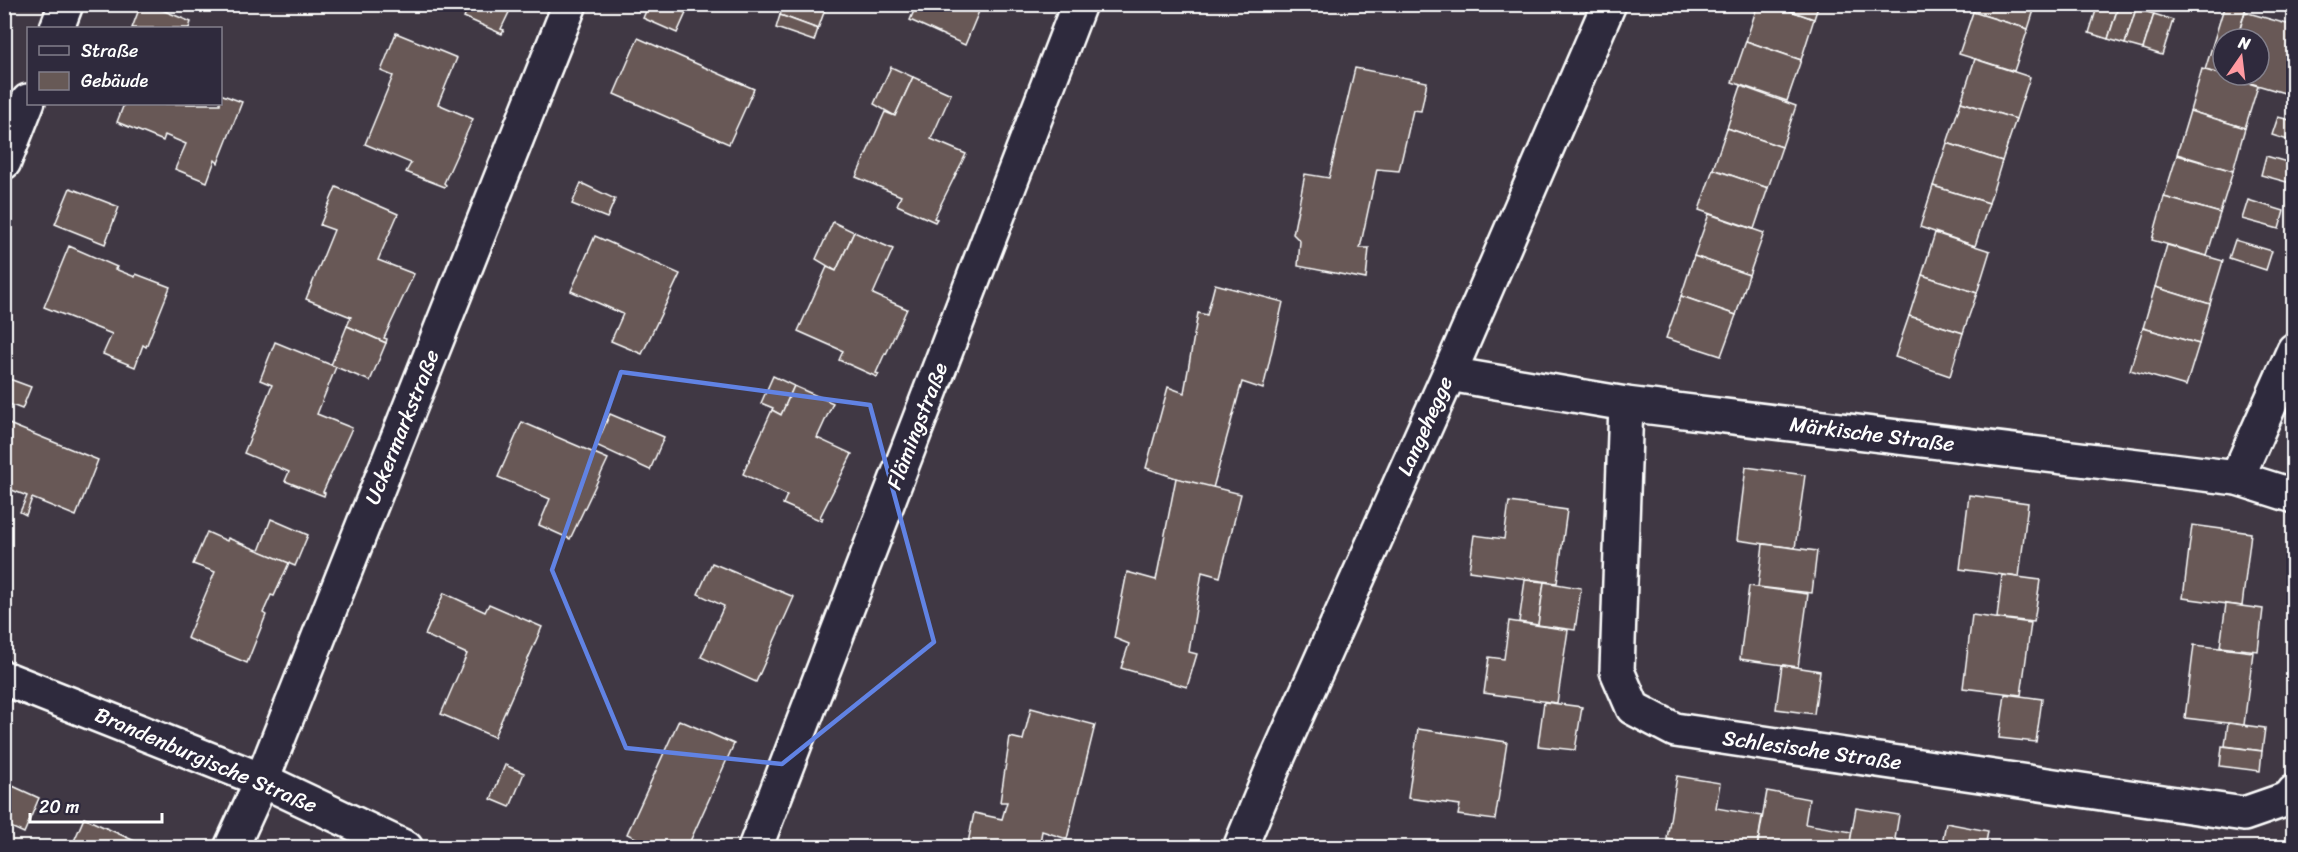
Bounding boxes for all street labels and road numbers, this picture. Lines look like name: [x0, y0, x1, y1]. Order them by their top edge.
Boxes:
street label: Uckermarkstraße: [354, 343, 451, 510]
street label: Flämingstraße: [875, 357, 959, 495]
street label: Langehegge: [1386, 370, 1464, 482]
street label: Märkische Straße: [1787, 405, 1957, 463]
street label: Brandenburgische Straße: [89, 696, 323, 824]
street label: Schlesische Straße: [1720, 719, 1904, 781]

